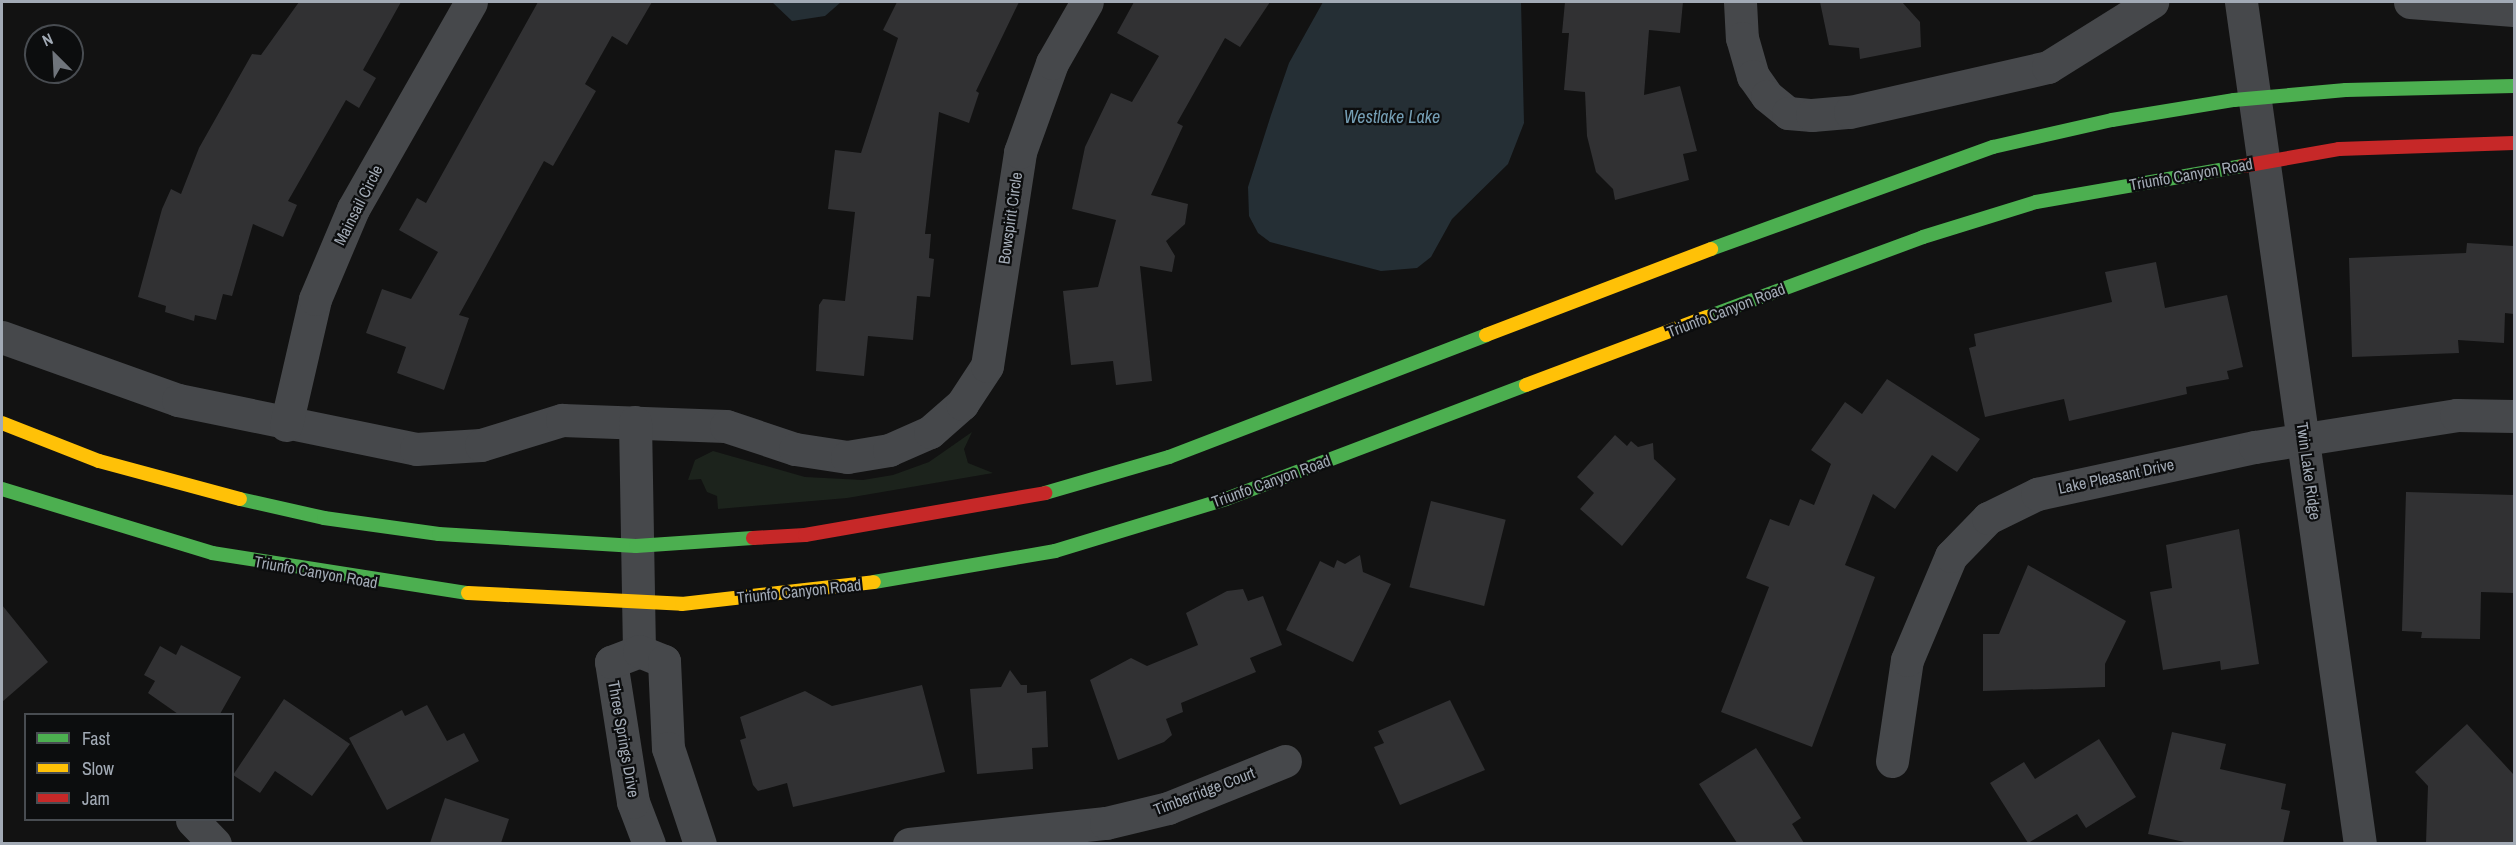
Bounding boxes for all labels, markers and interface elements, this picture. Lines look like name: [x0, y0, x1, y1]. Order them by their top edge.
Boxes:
north arrow: [24, 24, 84, 84]
text: N: [39, 27, 56, 51]
water label: Westlake Lake: [1344, 106, 1440, 128]
street label: Triunfo Canyon Road: [2128, 154, 2254, 194]
street label: Mainsail Circle: [330, 162, 386, 248]
street label: Bowspirit Circle: [994, 171, 1026, 265]
street label: Triunfo Canyon Road: [1664, 279, 1788, 341]
street label: Twin Lake Ridge: [2293, 421, 2325, 521]
street label: Triunfo Canyon Road: [1209, 451, 1333, 511]
street label: Lake Pleasant Drive: [2056, 454, 2176, 498]
street label: Triunfo Canyon Road: [253, 552, 379, 592]
street label: Triunfo Canyon Road: [736, 575, 862, 607]
street label: Three Springs Drive: [604, 679, 644, 799]
legend: [24, 713, 234, 821]
text: Fast: [82, 726, 110, 751]
text: Slow: [82, 756, 114, 781]
street label: Timberridge Court: [1151, 763, 1257, 819]
text: Jam: [82, 786, 110, 811]

